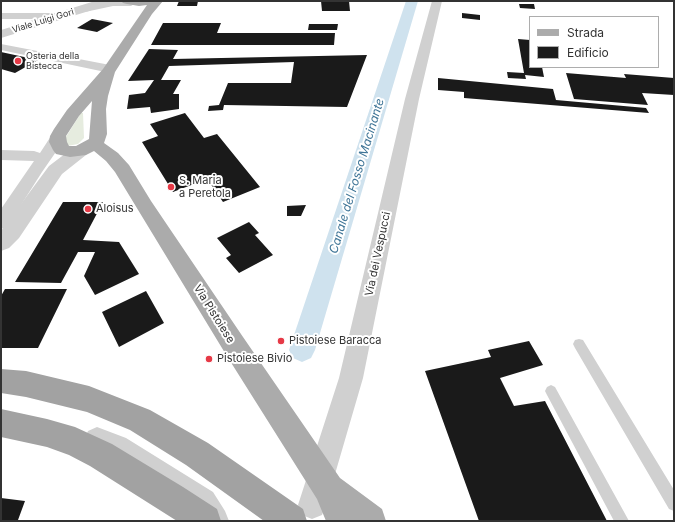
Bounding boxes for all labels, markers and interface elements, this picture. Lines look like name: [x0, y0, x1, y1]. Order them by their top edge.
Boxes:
street label: Viale Luigi Gori: [11, 6, 75, 36]
legend: [529, 16, 659, 68]
text: Strada: [567, 25, 604, 40]
text: Edificio: [567, 45, 609, 60]
place label: Osteria della Bistecca: [26, 51, 79, 72]
marker: Osteria della Bistecca: [13, 56, 23, 66]
water label: Canale del Fosso Macinante: [326, 97, 388, 255]
place label: S. Maria a Peretola: [179, 174, 231, 200]
marker: S. Maria a Peretola: [166, 182, 176, 192]
place label: Aloisus: [96, 202, 134, 216]
marker: Aloisus: [83, 204, 93, 214]
street label: Via dei Vespucci: [363, 210, 393, 298]
street label: Via Pistoiese: [191, 282, 237, 346]
place label: Pistoiese Baracca: [289, 334, 382, 348]
marker: Pistoiese Baracca: [276, 336, 286, 346]
place label: Pistoiese Bivio: [217, 352, 292, 366]
marker: Pistoiese Bivio: [204, 354, 214, 364]

